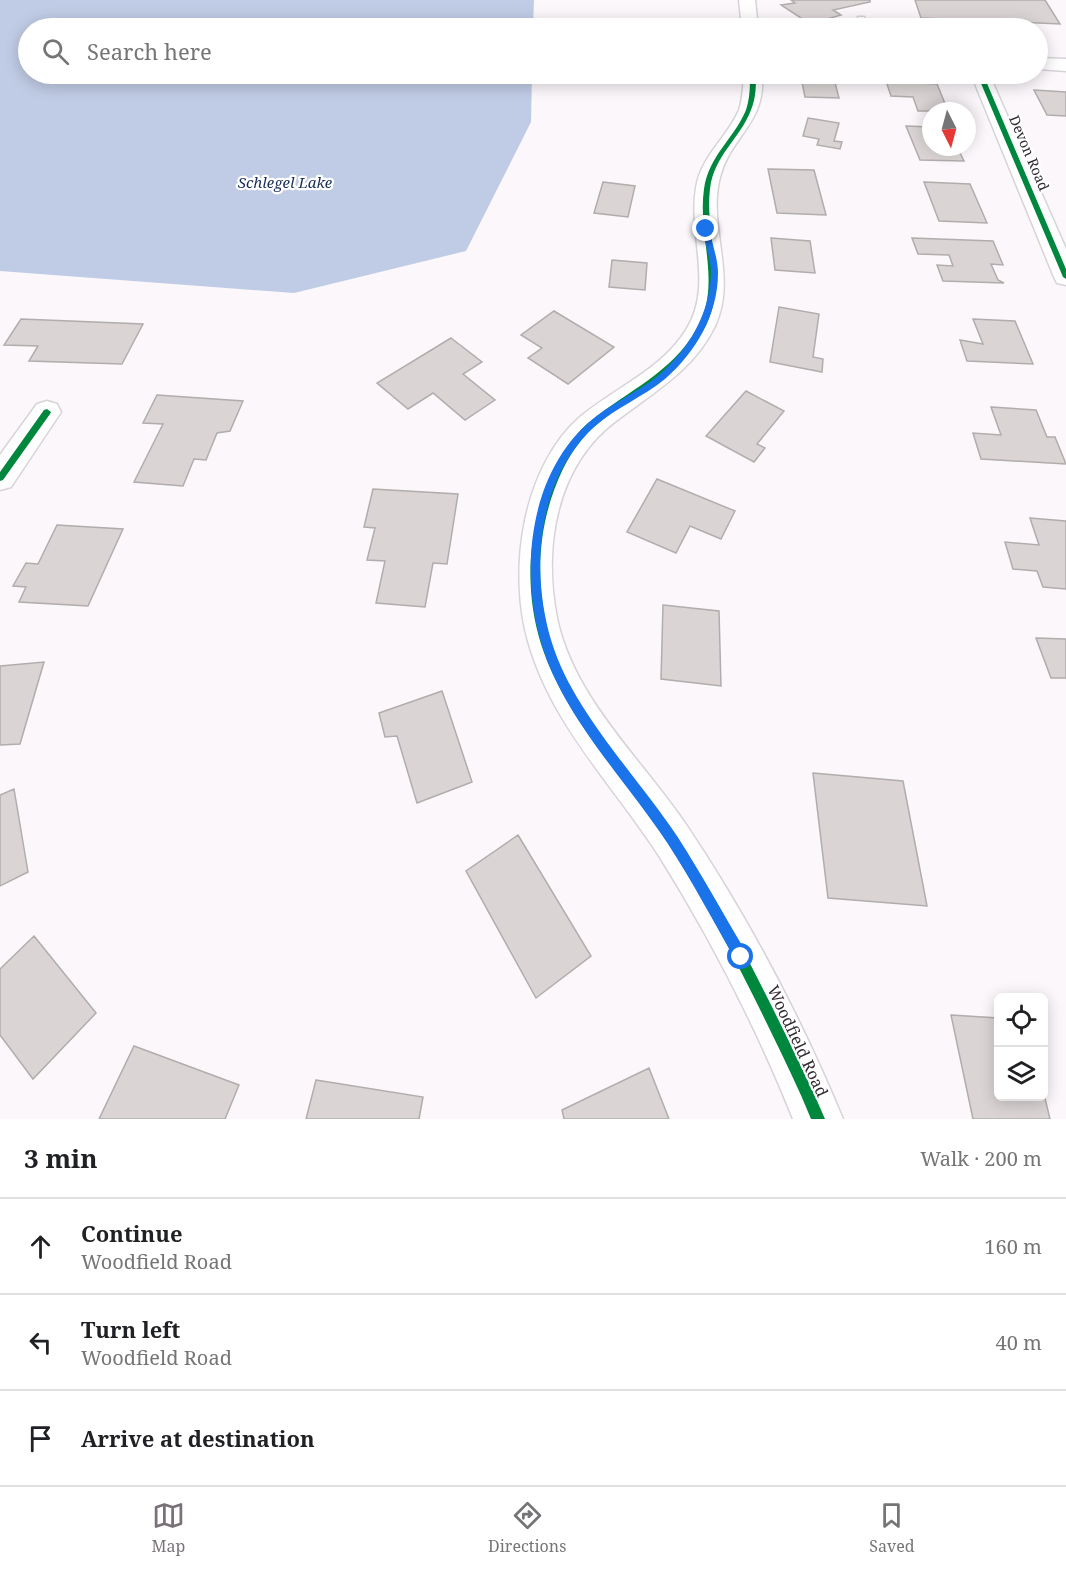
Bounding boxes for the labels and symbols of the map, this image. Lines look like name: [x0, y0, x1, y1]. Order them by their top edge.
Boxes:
north arrow: [922, 102, 976, 156]
street label: Devon Road: [1005, 112, 1054, 194]
water label: Schlegel Lake: [238, 172, 333, 192]
route end: [692, 215, 718, 241]
route start: [727, 943, 753, 969]
street label: Woodfield Road: [763, 982, 834, 1101]

